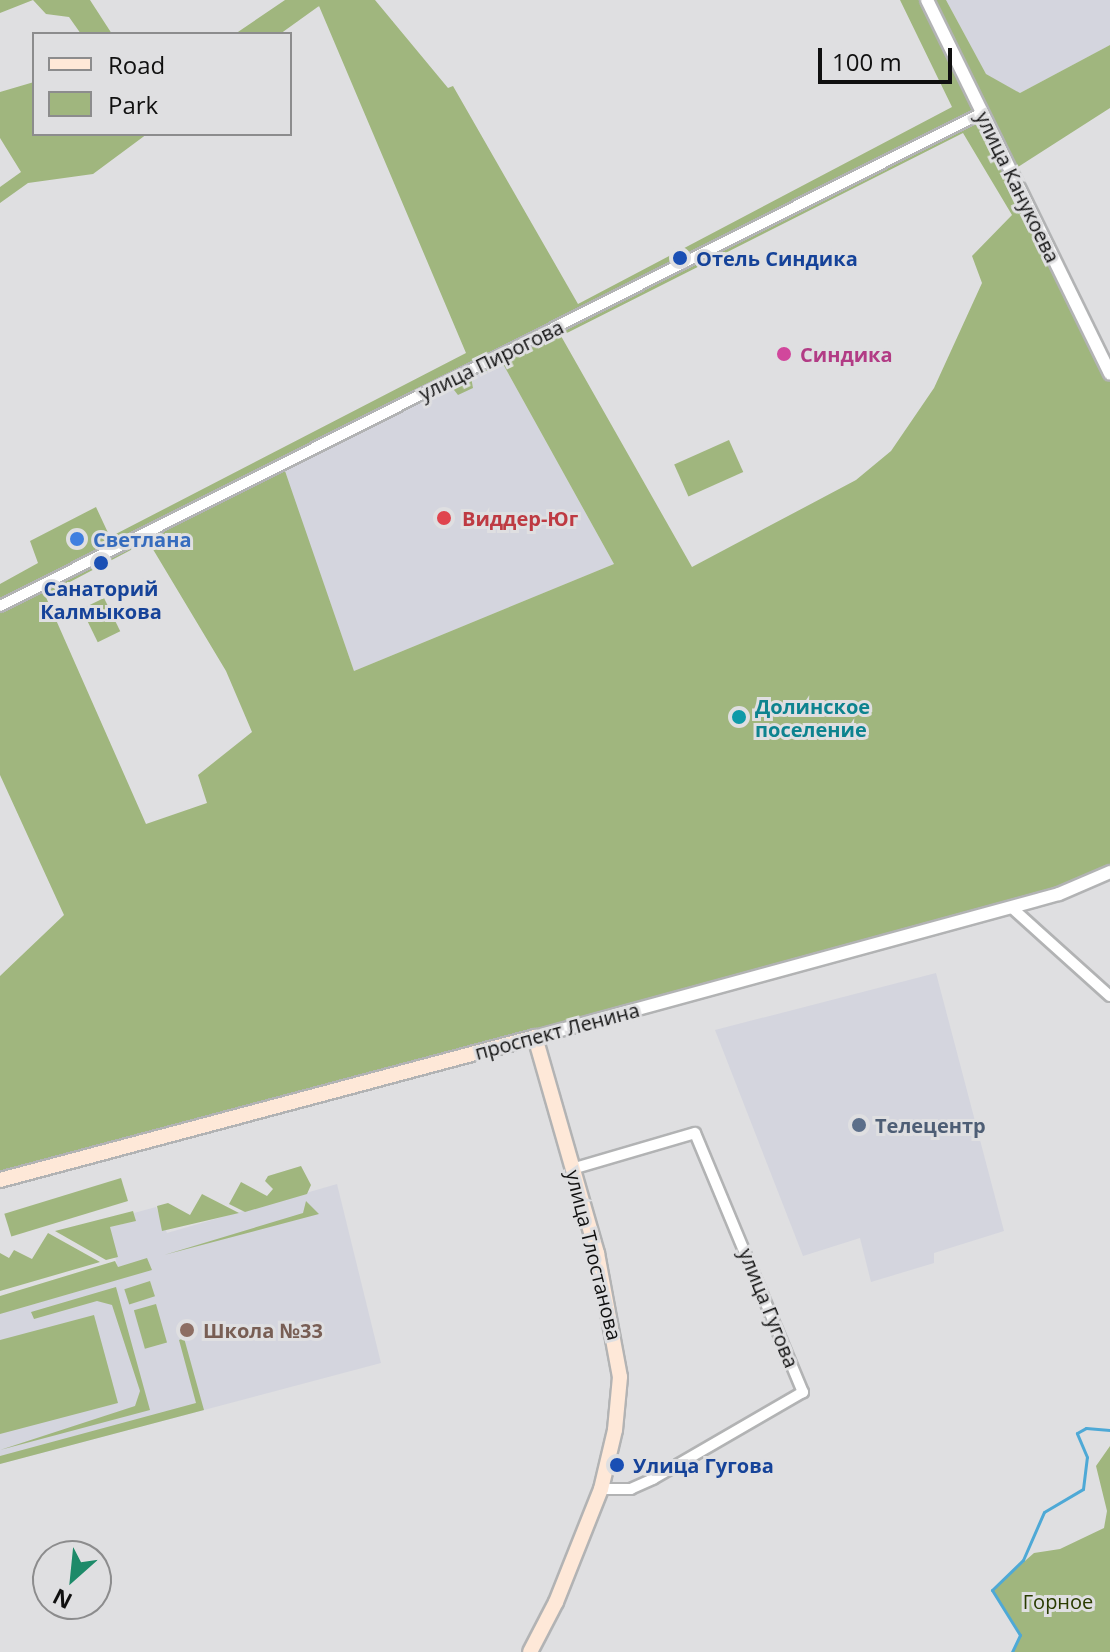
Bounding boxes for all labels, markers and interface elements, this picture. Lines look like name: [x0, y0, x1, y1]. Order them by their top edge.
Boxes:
legend: [32, 32, 292, 136]
scale bar: [822, 32, 956, 82]
text: 100 m: [832, 45, 902, 78]
text: Road: [108, 48, 165, 81]
text: Park: [108, 88, 158, 121]
street label: улица Канукоева: [971, 108, 1065, 266]
place label: Отель Синдика: [696, 246, 858, 270]
marker: Отель Синдика: [671, 249, 689, 267]
street label: улица Пирогова: [415, 315, 567, 405]
place label: Синдика: [800, 342, 893, 366]
marker: Синдика: [775, 345, 793, 363]
place label: Виддер-Юг: [462, 506, 578, 530]
marker: Виддер-Юг: [433, 507, 455, 529]
place label: Светлана: [93, 527, 192, 551]
marker: Светлана: [68, 530, 86, 548]
marker: Санаторий Калмыкова: [92, 554, 110, 572]
place label: Санаторий Калмыкова: [40, 576, 162, 623]
place label: Долинское поселение: [755, 694, 870, 741]
marker: Долинское поселение: [730, 708, 748, 726]
street label: проспект Ленина: [472, 998, 642, 1064]
place label: Телецентр: [875, 1113, 986, 1137]
marker: Телецентр: [850, 1116, 868, 1134]
street label: улица Тлостанова: [561, 1167, 627, 1343]
street label: улица Гугова: [734, 1245, 804, 1371]
place label: Школа №33: [203, 1318, 323, 1342]
marker: Школа №33: [178, 1321, 196, 1339]
place label: Улица Гугова: [633, 1453, 774, 1477]
marker: Улица Гугова: [608, 1456, 626, 1474]
north arrow: [32, 1540, 112, 1620]
text: N: [47, 1582, 77, 1617]
park label: Горное: [1023, 1589, 1093, 1613]

